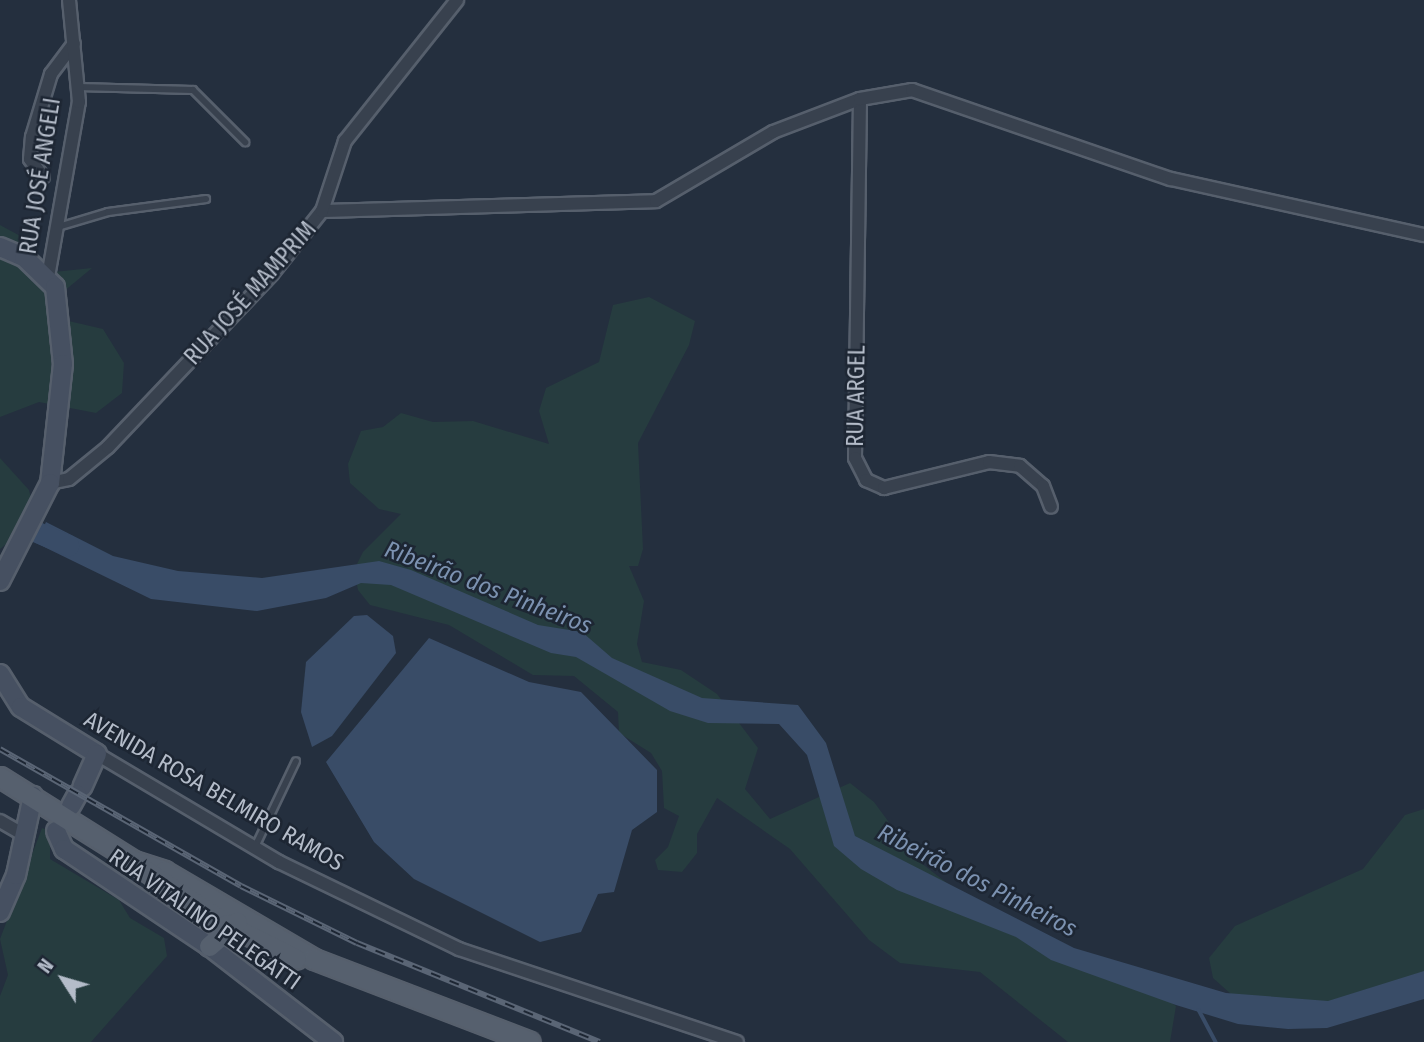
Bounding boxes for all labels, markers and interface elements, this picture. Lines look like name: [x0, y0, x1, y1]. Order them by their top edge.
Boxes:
street label: RUA JOSÉ ANGELI: [14, 96, 66, 256]
street label: RUA JOSÉ MAMPRIM: [178, 216, 322, 370]
street label: RUA ARGEL: [841, 345, 871, 447]
water label: Ribeirão dos Pinheiros: [380, 535, 596, 641]
street label: AVENIDA ROSA BELMIRO RAMOS: [79, 705, 349, 877]
water label: Ribeirão dos Pinheiros: [873, 818, 1081, 944]
street label: RUA VITALINO PELEGATTI: [104, 842, 306, 996]
north arrow: [28, 944, 98, 1014]
text: N: [33, 955, 58, 978]

